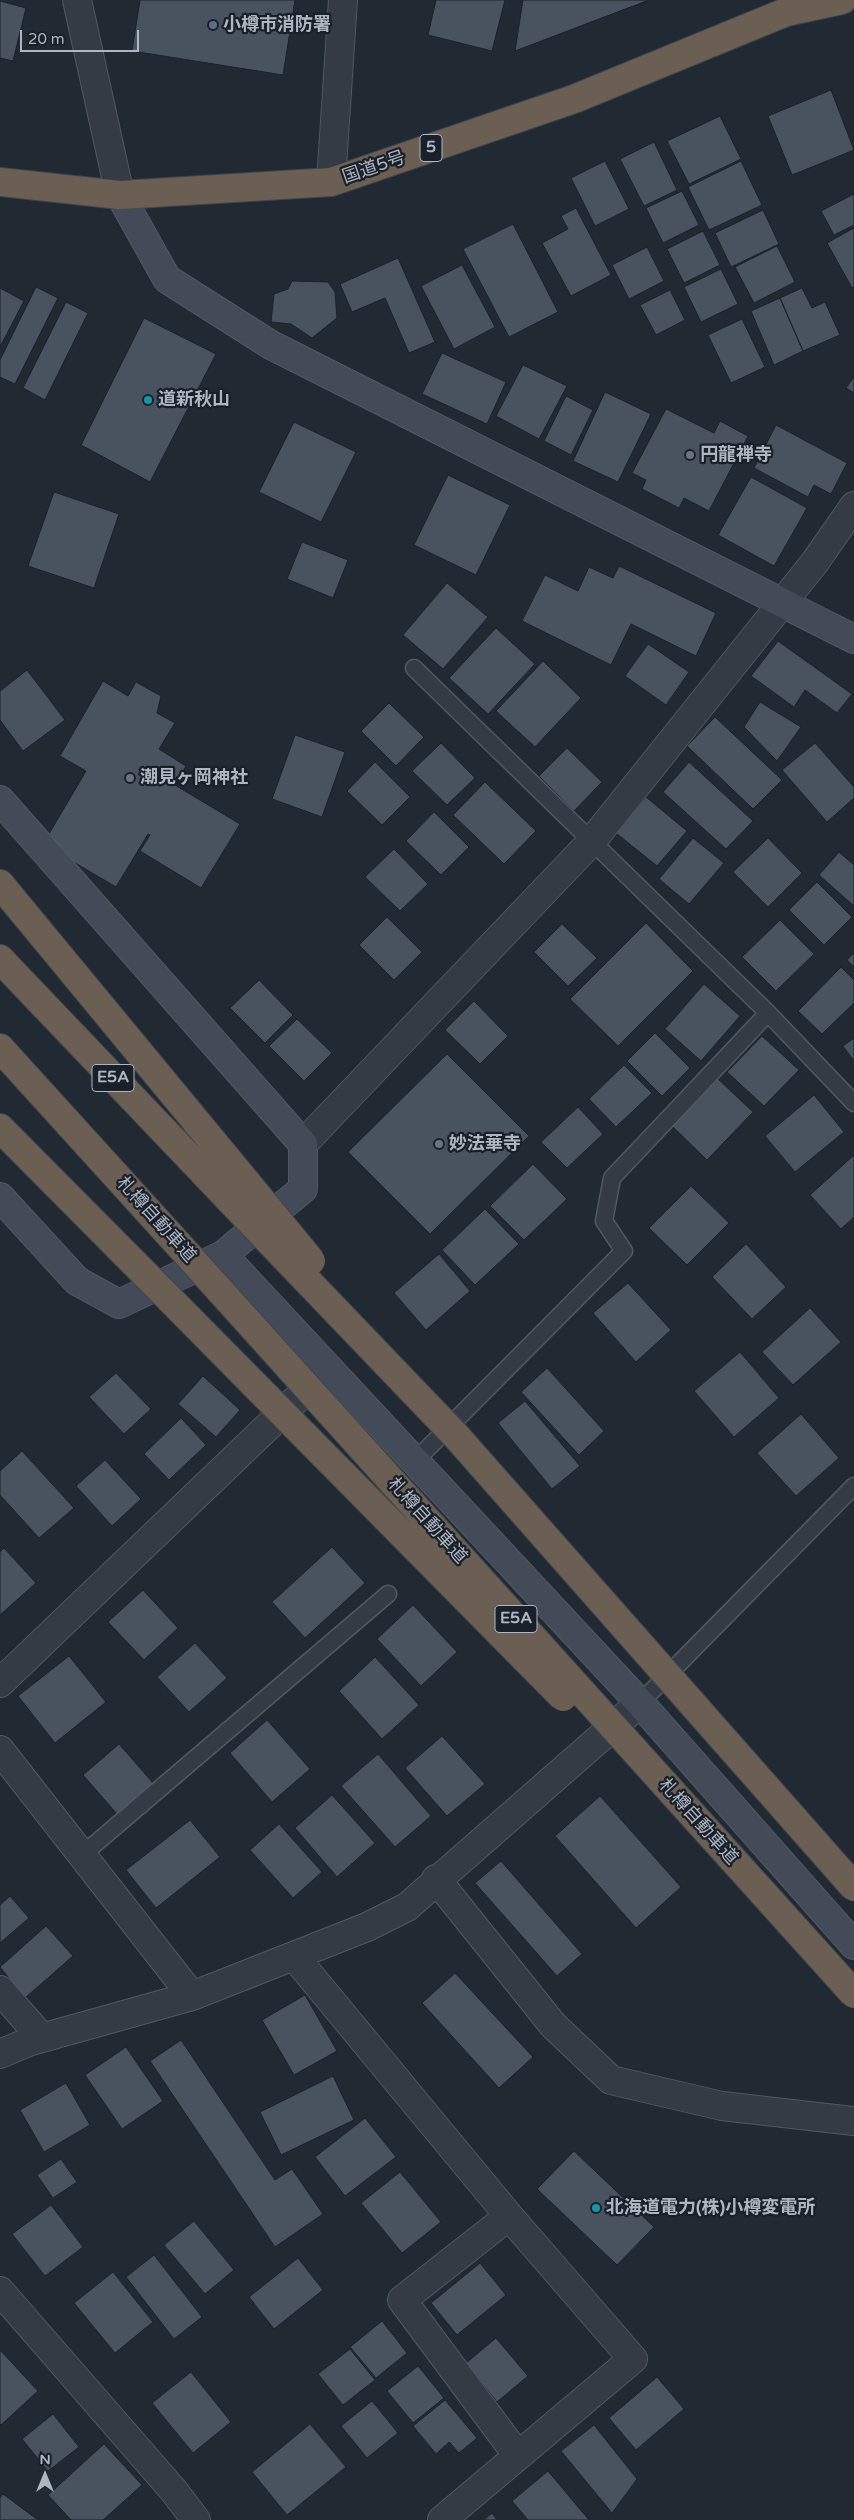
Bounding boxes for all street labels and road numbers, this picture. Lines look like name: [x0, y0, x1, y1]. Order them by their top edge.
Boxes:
road number: 5: [420, 134, 442, 162]
street label: 国道5号: [340, 147, 408, 189]
road number: E5A: [92, 1064, 134, 1092]
street label: 札樽自動車道: [112, 1173, 200, 1267]
street label: 札樽自動車道: [383, 1474, 471, 1568]
road number: E5A: [495, 1606, 537, 1632]
street label: 札樽自動車道: [654, 1775, 742, 1869]

